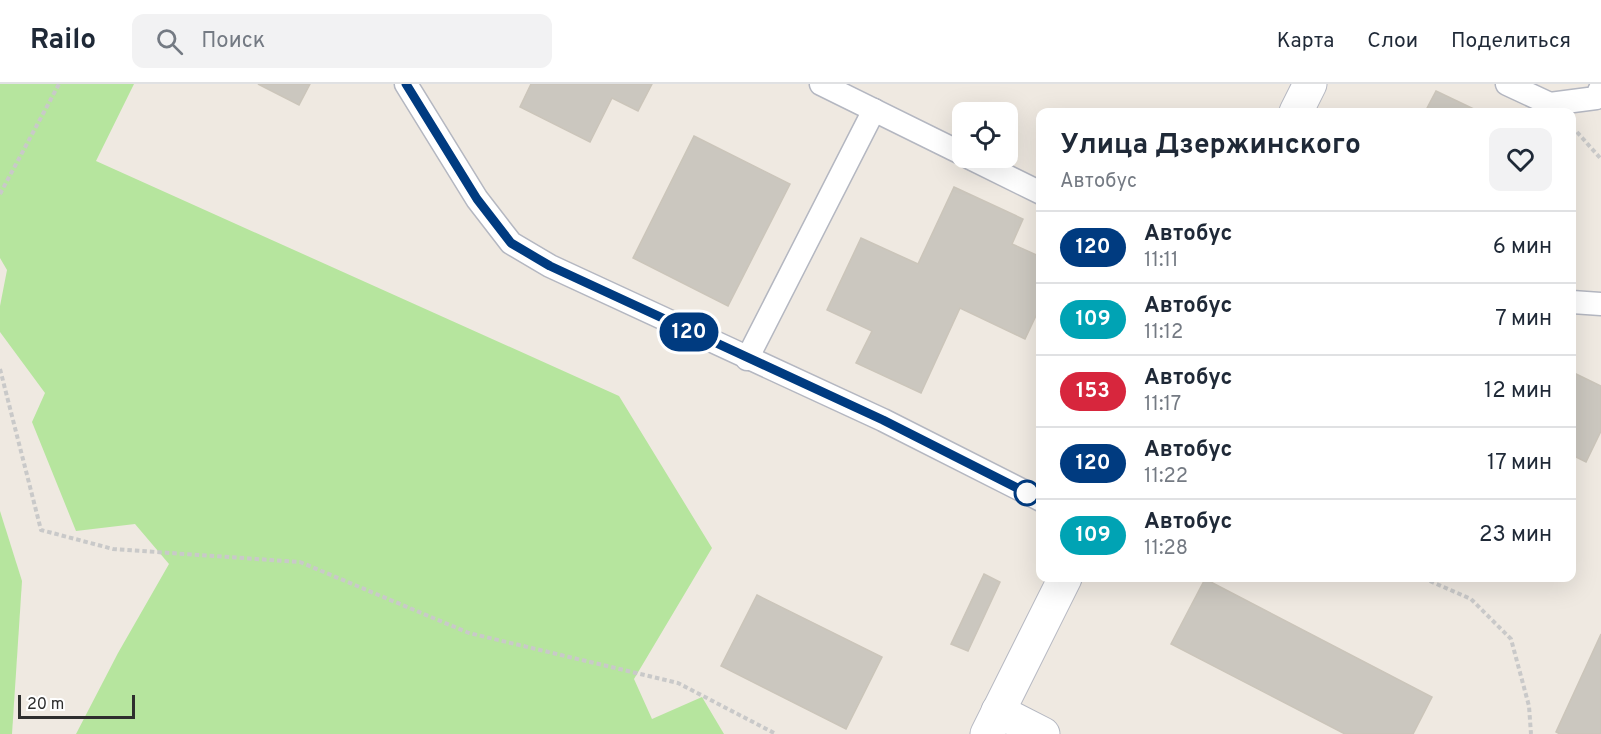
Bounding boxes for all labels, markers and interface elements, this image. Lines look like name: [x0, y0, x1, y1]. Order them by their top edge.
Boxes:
search box: [132, 14, 552, 68]
text: Railo: [30, 23, 96, 59]
icon: search: [153, 25, 186, 58]
text: Поиск: [201, 28, 265, 55]
text: Карта: [1277, 28, 1334, 55]
text: Слои: [1367, 28, 1418, 55]
text: Поделиться: [1451, 28, 1571, 55]
map controls: [952, 102, 1018, 168]
button: locate: [952, 102, 1018, 168]
text: Улица Дзержинского: [1060, 128, 1361, 164]
button: heart: [1489, 128, 1552, 191]
text: Автобус: [1060, 169, 1137, 195]
text: Автобус: [1144, 221, 1232, 248]
text: 120: [1075, 234, 1111, 261]
text: 6 мин: [1493, 234, 1552, 261]
text: 11:11: [1144, 248, 1178, 274]
text: Автобус: [1144, 293, 1232, 320]
text: 109: [1075, 306, 1111, 333]
text: 7 мин: [1495, 306, 1552, 333]
line badge: 120: [654, 312, 724, 352]
text: 120: [671, 319, 707, 346]
text: 11:12: [1144, 320, 1183, 346]
text: Автобус: [1144, 365, 1232, 392]
text: 153: [1076, 378, 1110, 405]
text: 12 мин: [1484, 378, 1552, 405]
text: 11:17: [1144, 392, 1181, 418]
text: Автобус: [1144, 437, 1232, 464]
text: 120: [1075, 450, 1111, 477]
text: 17 мин: [1487, 450, 1552, 477]
text: 11:22: [1144, 464, 1188, 490]
unlabelled marker: [1014, 480, 1040, 506]
text: Автобус: [1144, 509, 1232, 536]
text: 109: [1075, 522, 1111, 549]
text: 23 мин: [1479, 522, 1552, 549]
text: 11:28: [1144, 536, 1188, 562]
scale bar: [18, 692, 135, 720]
text: 20 m: [27, 695, 64, 715]

